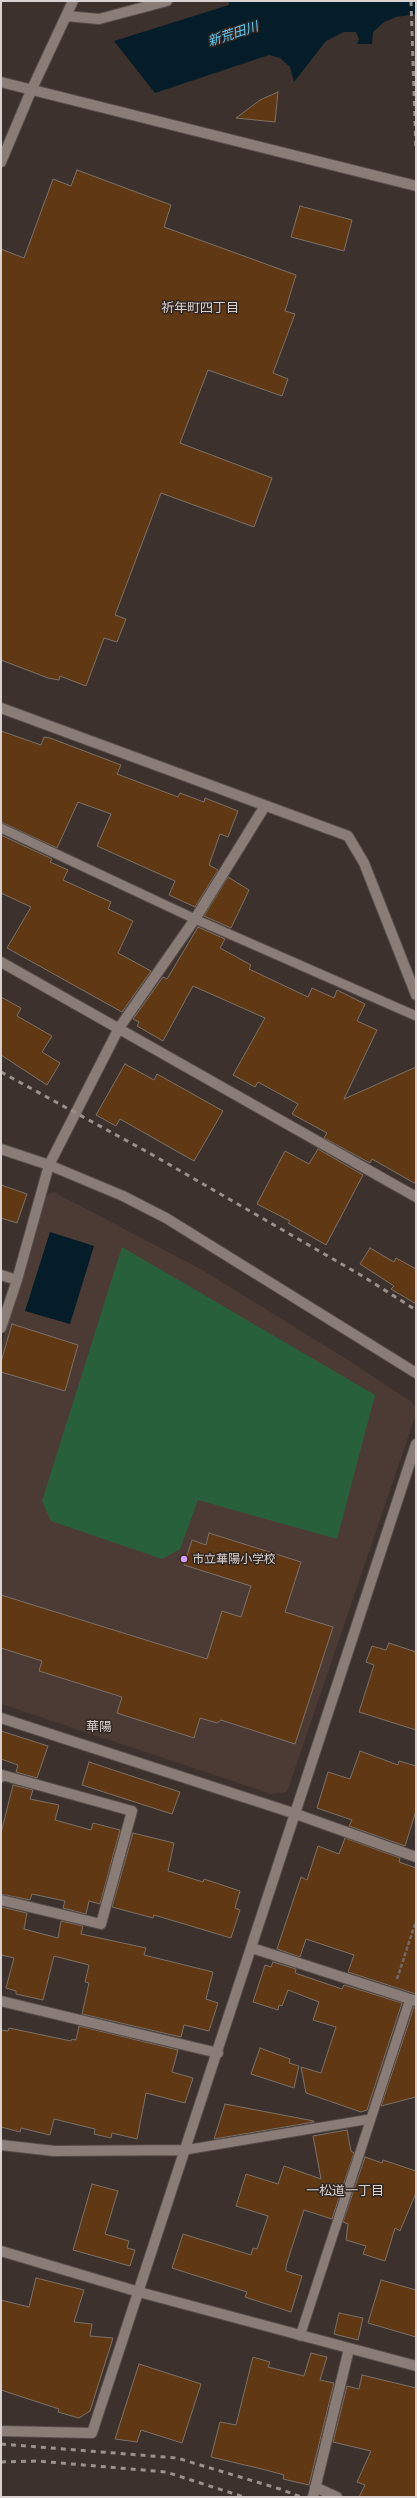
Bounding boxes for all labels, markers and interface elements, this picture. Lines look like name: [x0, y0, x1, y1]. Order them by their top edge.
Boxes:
water label: 新荒田川: [206, 19, 260, 49]
district label: 祈年町四丁目: [161, 300, 239, 316]
place label: 市立華陽小学校: [192, 1552, 276, 1566]
marker: 市立華陽小学校: [179, 1554, 189, 1564]
district label: 華陽: [86, 1719, 112, 1735]
district label: 一松道一丁目: [306, 2183, 384, 2199]

